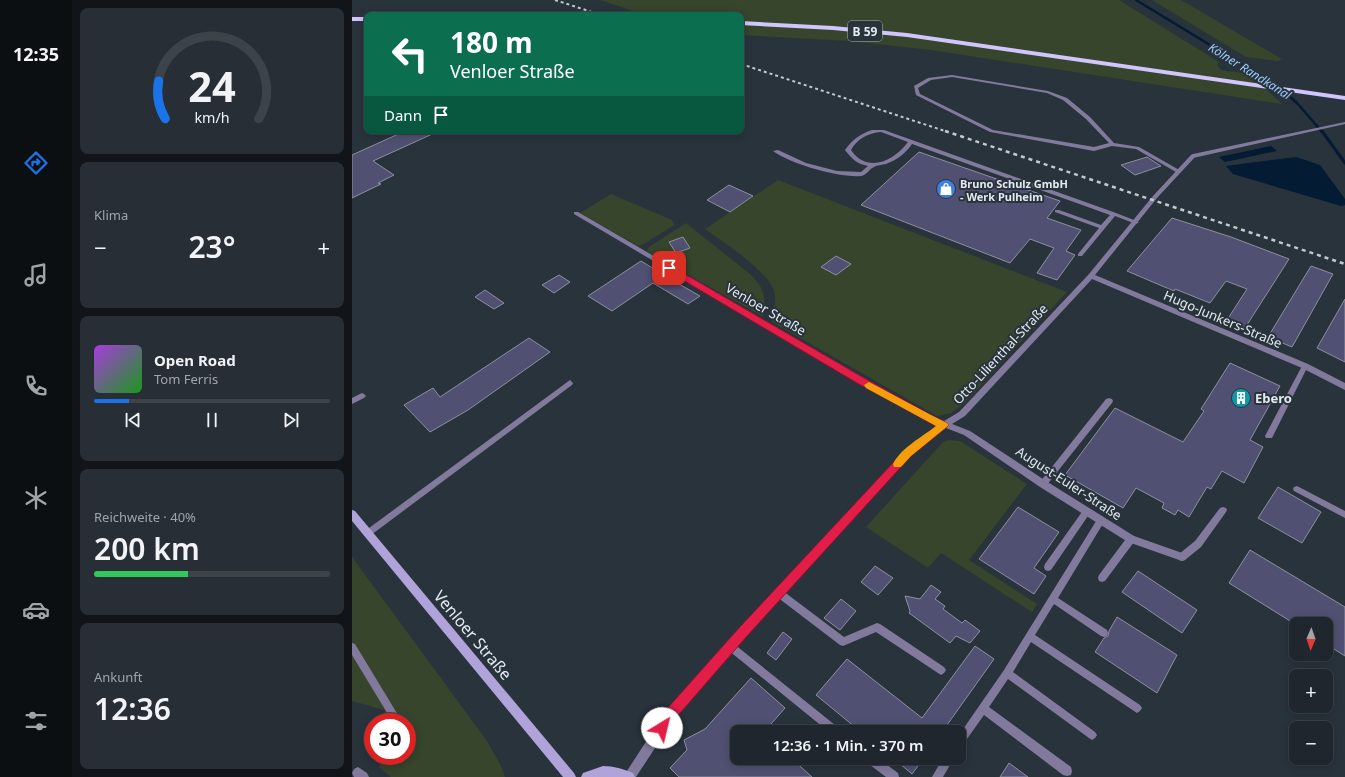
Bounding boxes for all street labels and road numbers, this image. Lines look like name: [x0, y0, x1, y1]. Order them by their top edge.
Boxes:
road number: B 59: [848, 21, 882, 41]
street label: Venloer Straße: [723, 279, 809, 339]
street label: Hugo-Junkers-Straße: [1161, 286, 1285, 352]
street label: Otto-Lilienthal-Straße: [949, 300, 1051, 408]
street label: August-Euler-Straße: [1013, 442, 1125, 524]
street label: Venloer Straße: [429, 586, 517, 684]

